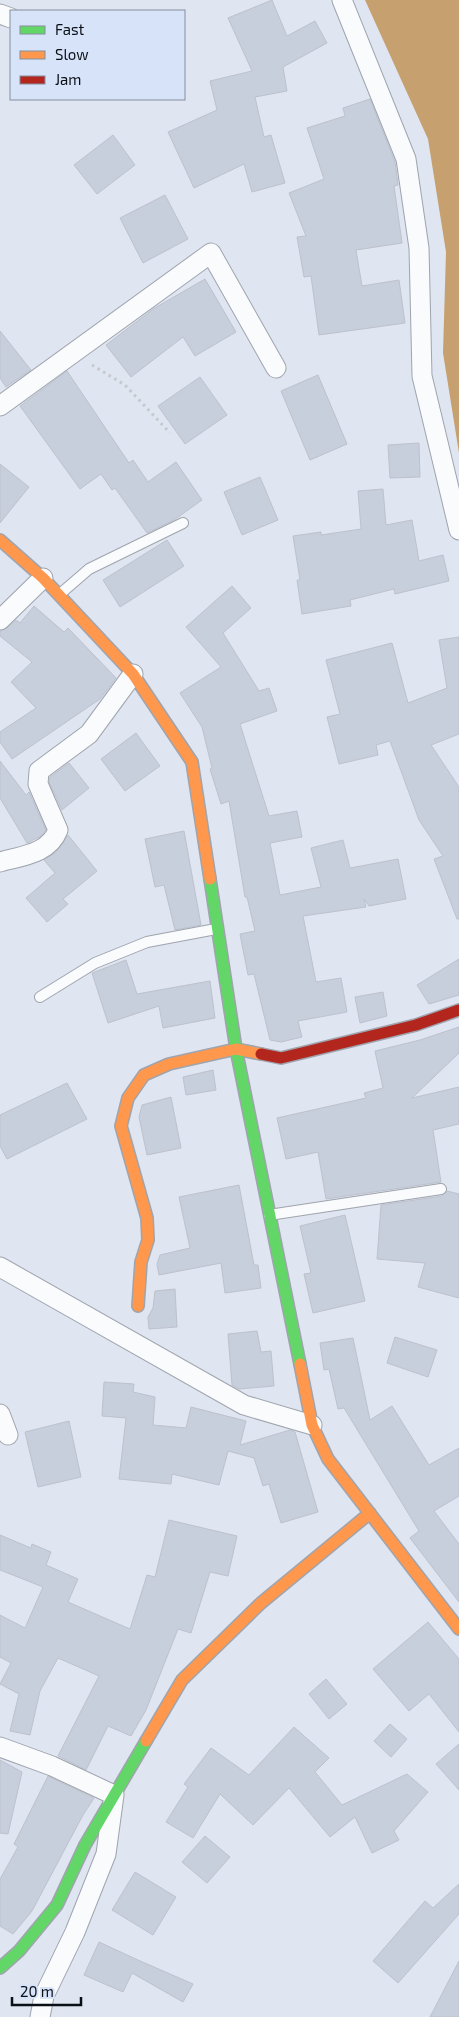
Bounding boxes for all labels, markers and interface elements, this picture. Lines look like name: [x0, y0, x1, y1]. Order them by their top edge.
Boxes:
legend: [10, 10, 185, 100]
text: Fast: [55, 20, 85, 38]
text: Slow: [55, 45, 89, 63]
text: Jam: [55, 70, 81, 88]
scale bar: [12, 1974, 81, 2006]
text: 20 m: [20, 1982, 54, 2000]

